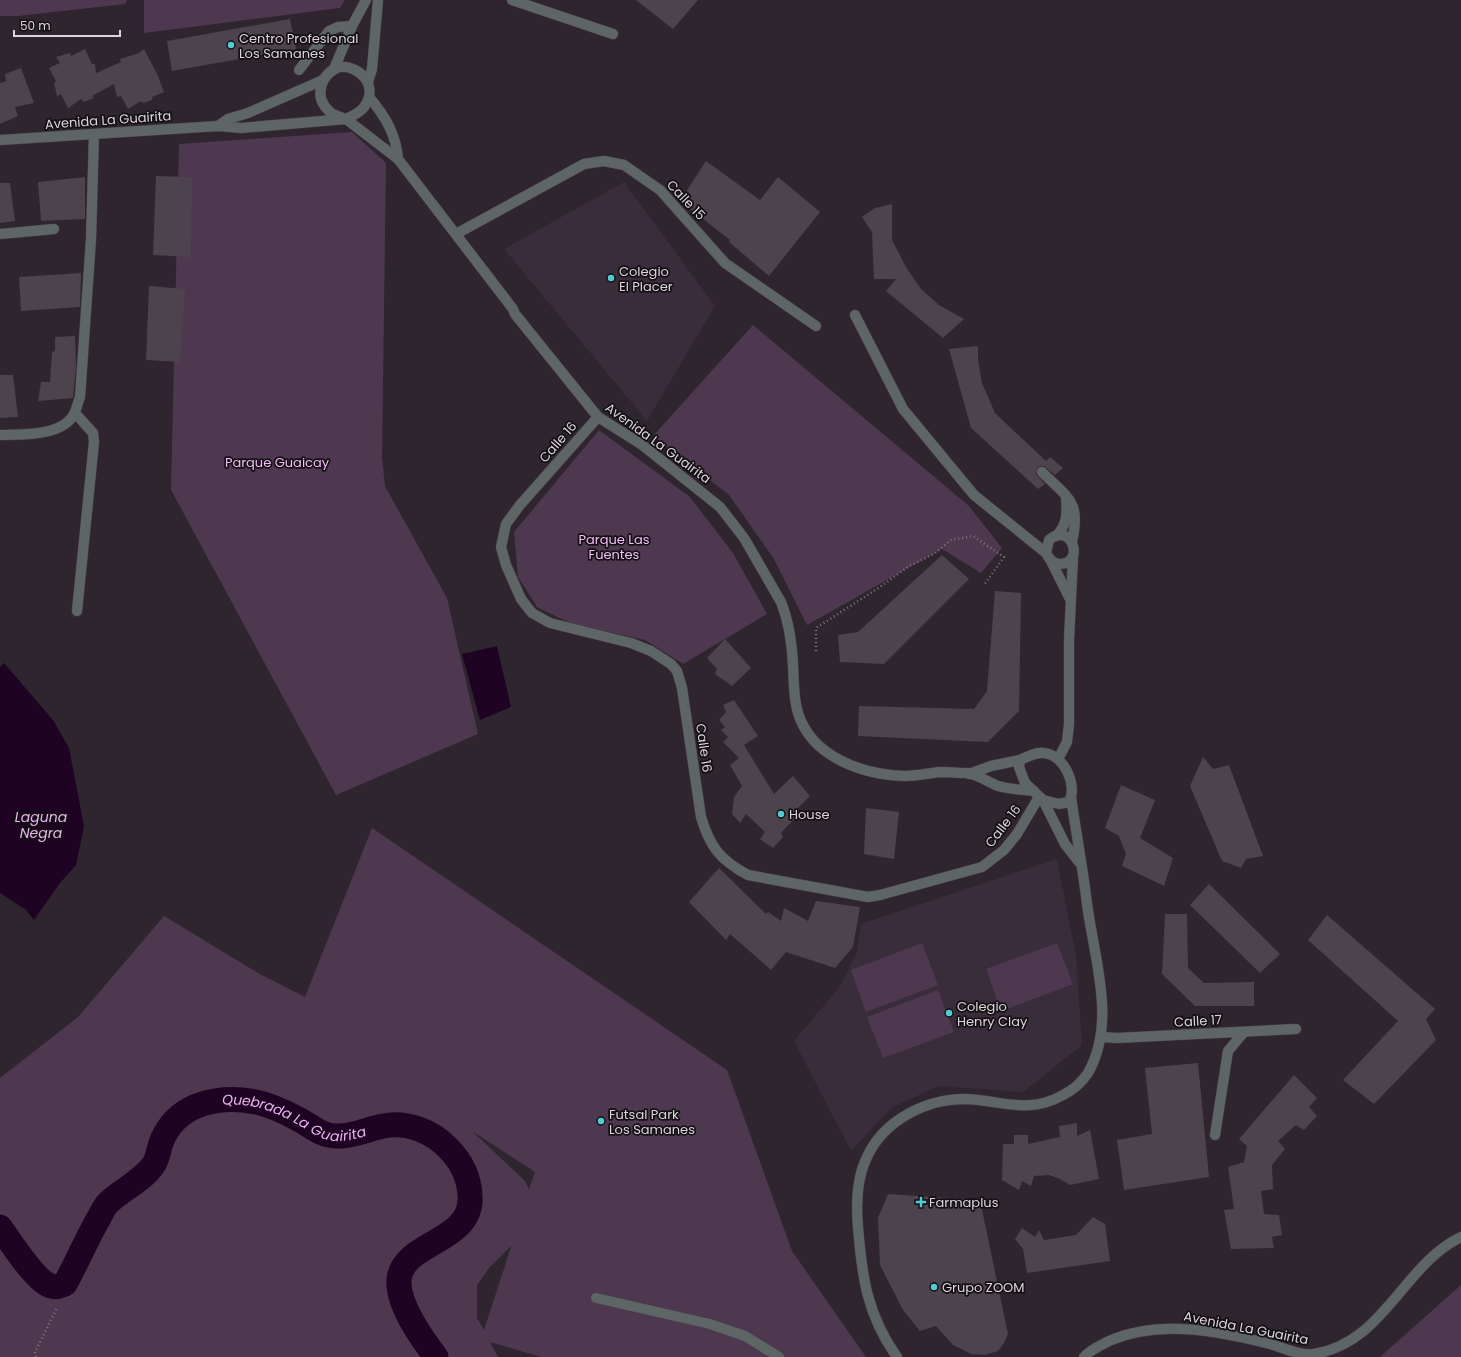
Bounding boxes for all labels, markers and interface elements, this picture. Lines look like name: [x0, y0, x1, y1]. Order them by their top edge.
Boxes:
scale bar: [14, 12, 120, 38]
text: 50 m: [20, 17, 51, 34]
place label: Centro Profesional Los Samanes: [239, 29, 358, 63]
marker: Centro Profesional Los Samanes: [226, 40, 236, 50]
street label: Avenida La Guairita: [44, 106, 172, 134]
street label: Calle 15: [662, 176, 710, 224]
place label: Colegio El Placer: [619, 262, 673, 296]
marker: Colegio El Placer: [606, 273, 616, 283]
street label: Avenida La Guairita: [601, 398, 715, 488]
street label: Calle 16: [535, 417, 581, 467]
park label: Parque Guaicay: [225, 453, 330, 472]
park label: Parque Las Fuentes: [579, 530, 650, 564]
street label: Calle 16: [691, 722, 717, 774]
street label: Calle 16: [981, 801, 1025, 851]
place label: House: [789, 805, 829, 824]
water label: Laguna Negra: [15, 807, 68, 843]
marker: House: [776, 809, 786, 819]
place label: Colegio Henry Clay: [957, 997, 1028, 1031]
marker: Colegio Henry Clay: [944, 1008, 954, 1018]
street label: Calle 17: [1174, 1010, 1222, 1032]
water label: Quebrada La Guairita: [222, 1089, 369, 1146]
place label: Futsal Park Los Samanes: [609, 1105, 695, 1139]
marker: Futsal Park Los Samanes: [596, 1116, 606, 1126]
place label: Farmaplus: [929, 1193, 999, 1212]
marker: Farmaplus: [916, 1197, 926, 1207]
place label: Grupo ZOOM: [942, 1278, 1025, 1297]
marker: Grupo ZOOM: [929, 1282, 939, 1292]
street label: Avenida La Guairita: [1182, 1307, 1310, 1349]

